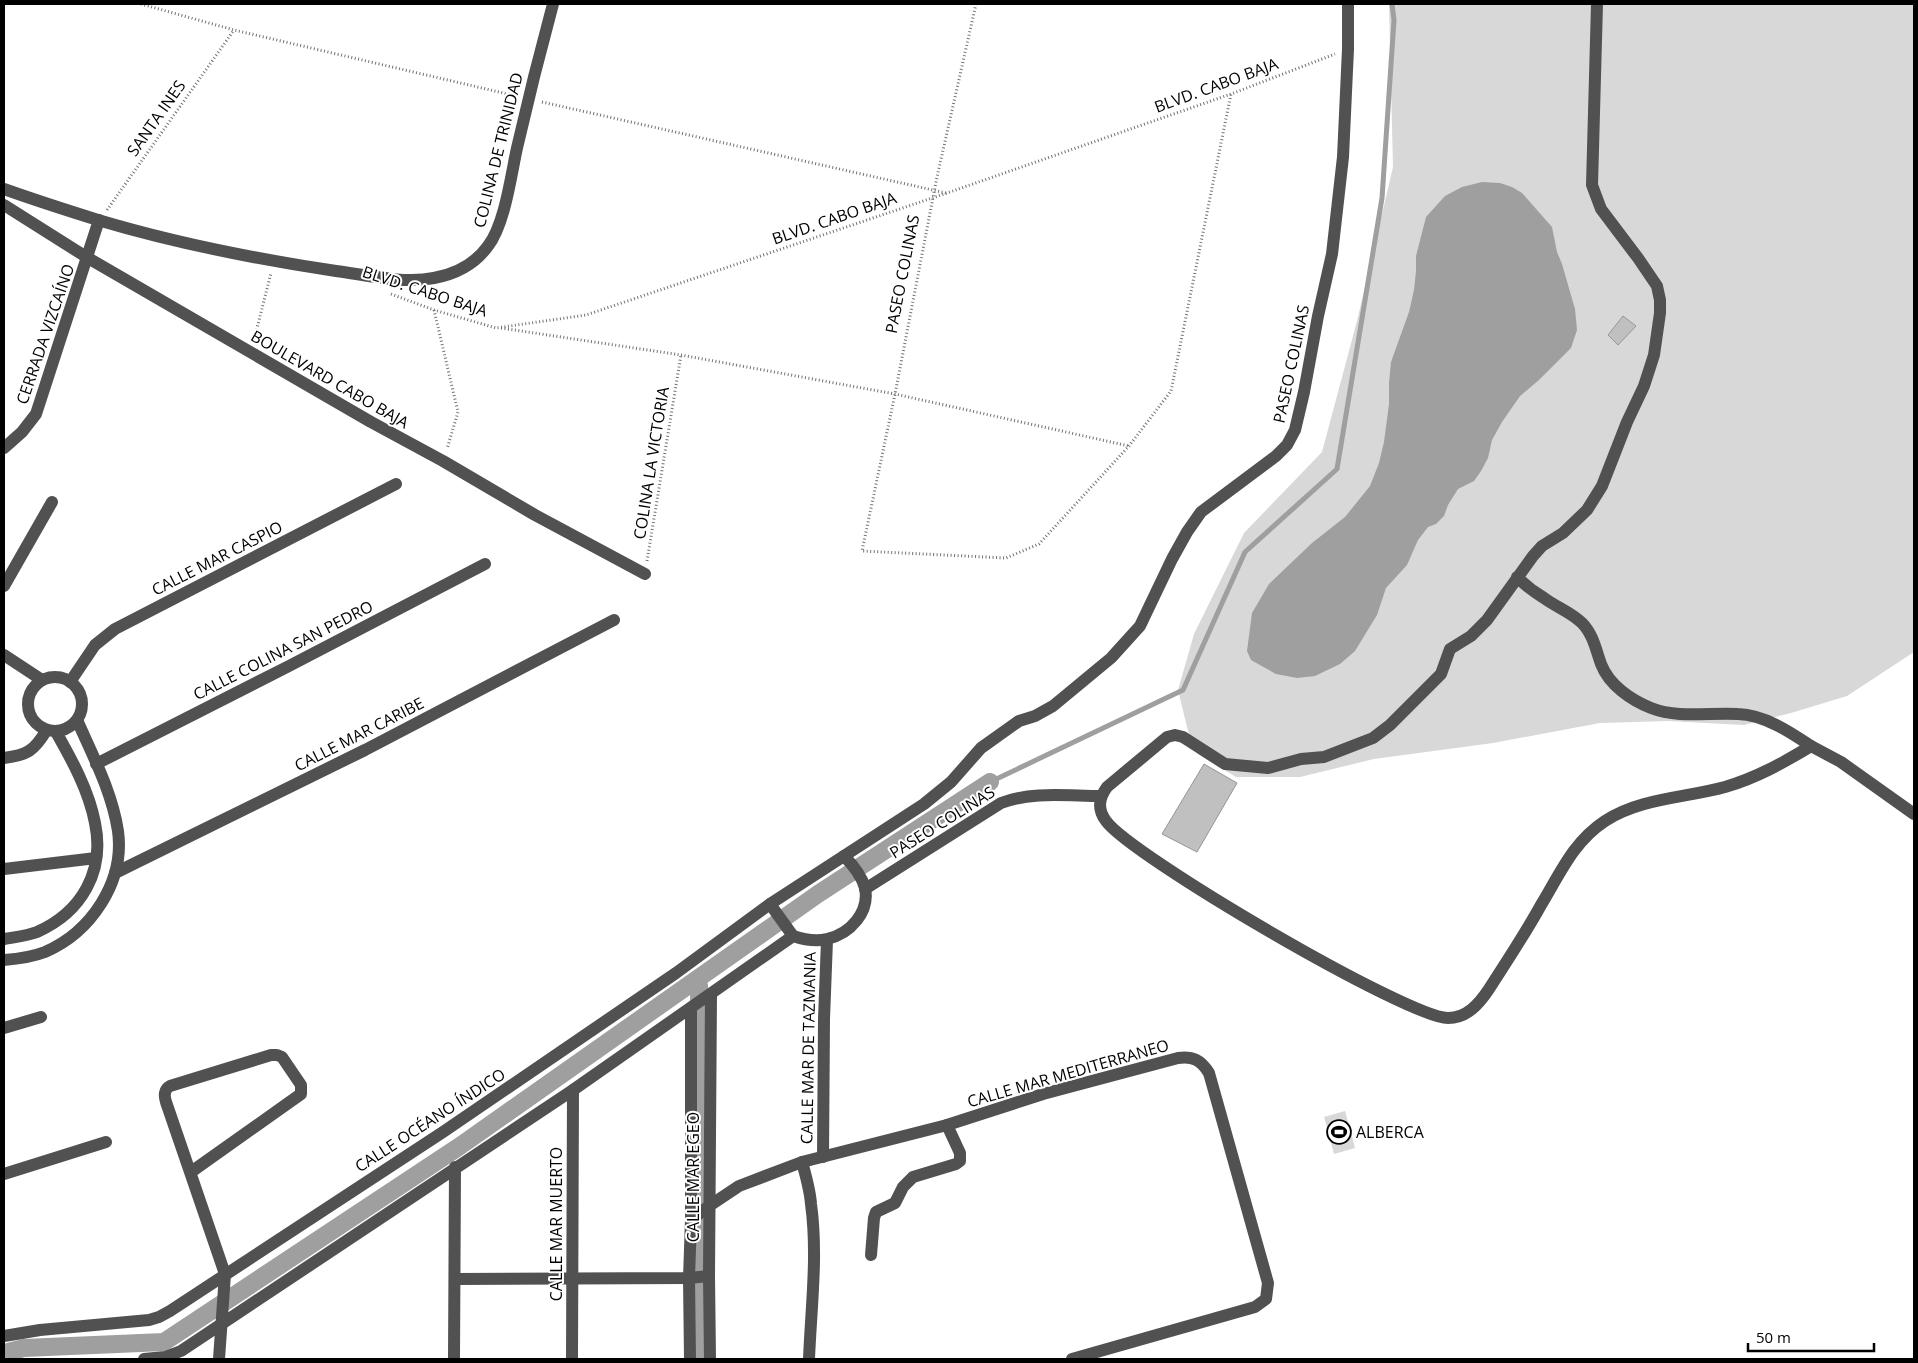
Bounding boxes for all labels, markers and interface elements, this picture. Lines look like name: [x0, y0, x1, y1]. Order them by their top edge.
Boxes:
street label: BLVD. CABO BAJA: [1151, 52, 1282, 118]
street label: COLINA DE TRINIDAD: [468, 70, 528, 230]
street label: SANTA INES: [122, 75, 190, 160]
street label: BLVD. CABO BAJA: [769, 186, 900, 250]
street label: PASEO COLINAS: [880, 213, 924, 335]
street label: BLVD. CABO BAJA: [360, 260, 491, 322]
street label: CERRADA VIZCAÍNO: [11, 261, 79, 407]
street label: PASEO COLINAS: [1268, 303, 1314, 425]
street label: BOULEVARD CABO BAJA: [247, 325, 414, 434]
street label: COLINA LA VICTORIA: [628, 384, 674, 541]
street label: CALLE MAR CASPIO: [148, 516, 286, 600]
street label: CALLE COLINA SAN PEDRO: [189, 595, 377, 705]
street label: CALLE MAR CARIBE: [291, 692, 427, 776]
street label: PASEO COLINAS: [885, 781, 999, 863]
street label: CALLE MAR DE TAZMANIA: [795, 951, 821, 1144]
street label: CALLE MAR MEDITERRANEO: [965, 1034, 1171, 1112]
street label: CALLE OCÉANO ÍNDICO: [351, 1063, 509, 1177]
street label: CALLE MAR EGEO: [682, 1112, 704, 1242]
sports icon: ALBERCA: [1326, 1119, 1352, 1145]
place label: ALBERCA: [1356, 1121, 1425, 1143]
street label: CALLE MAR MUERTO: [545, 1147, 567, 1301]
scale bar: [1748, 1320, 1874, 1352]
text: 50 m: [1756, 1327, 1791, 1347]

